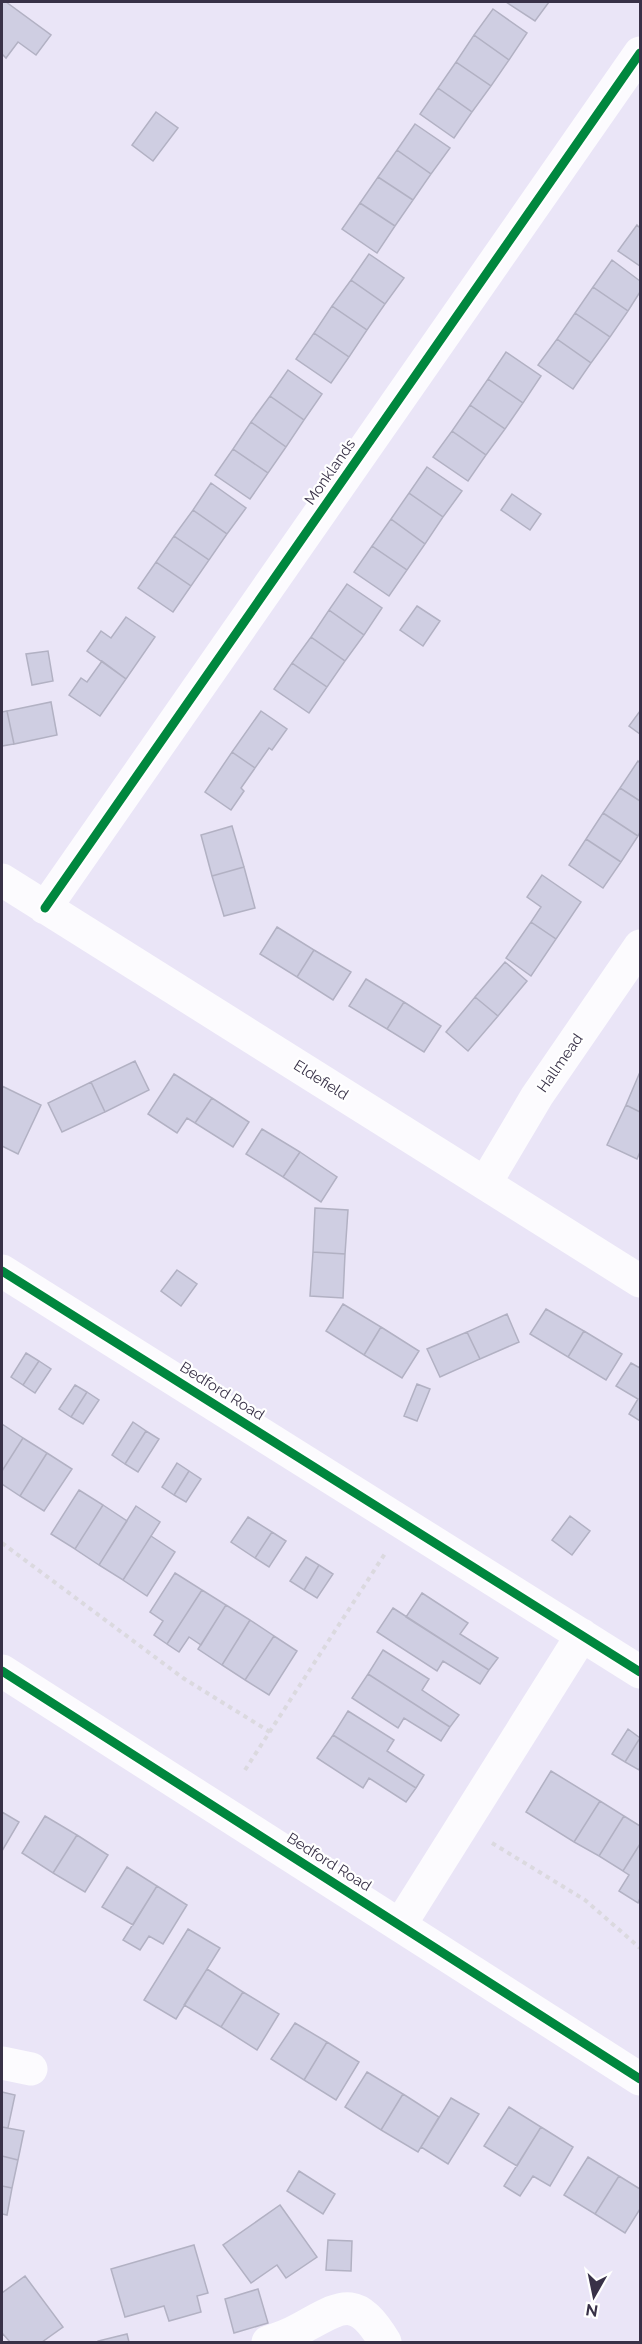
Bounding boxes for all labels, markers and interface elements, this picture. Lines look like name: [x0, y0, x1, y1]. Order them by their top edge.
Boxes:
street label: Monklands: [301, 436, 359, 508]
street label: Hallmead: [533, 1030, 587, 1096]
street label: Eldefield: [290, 1056, 352, 1104]
street label: Bedford Road: [177, 1358, 267, 1424]
street label: Bedford Road: [284, 1829, 374, 1895]
north arrow: [564, 2266, 624, 2326]
text: N: [584, 2300, 599, 2321]

